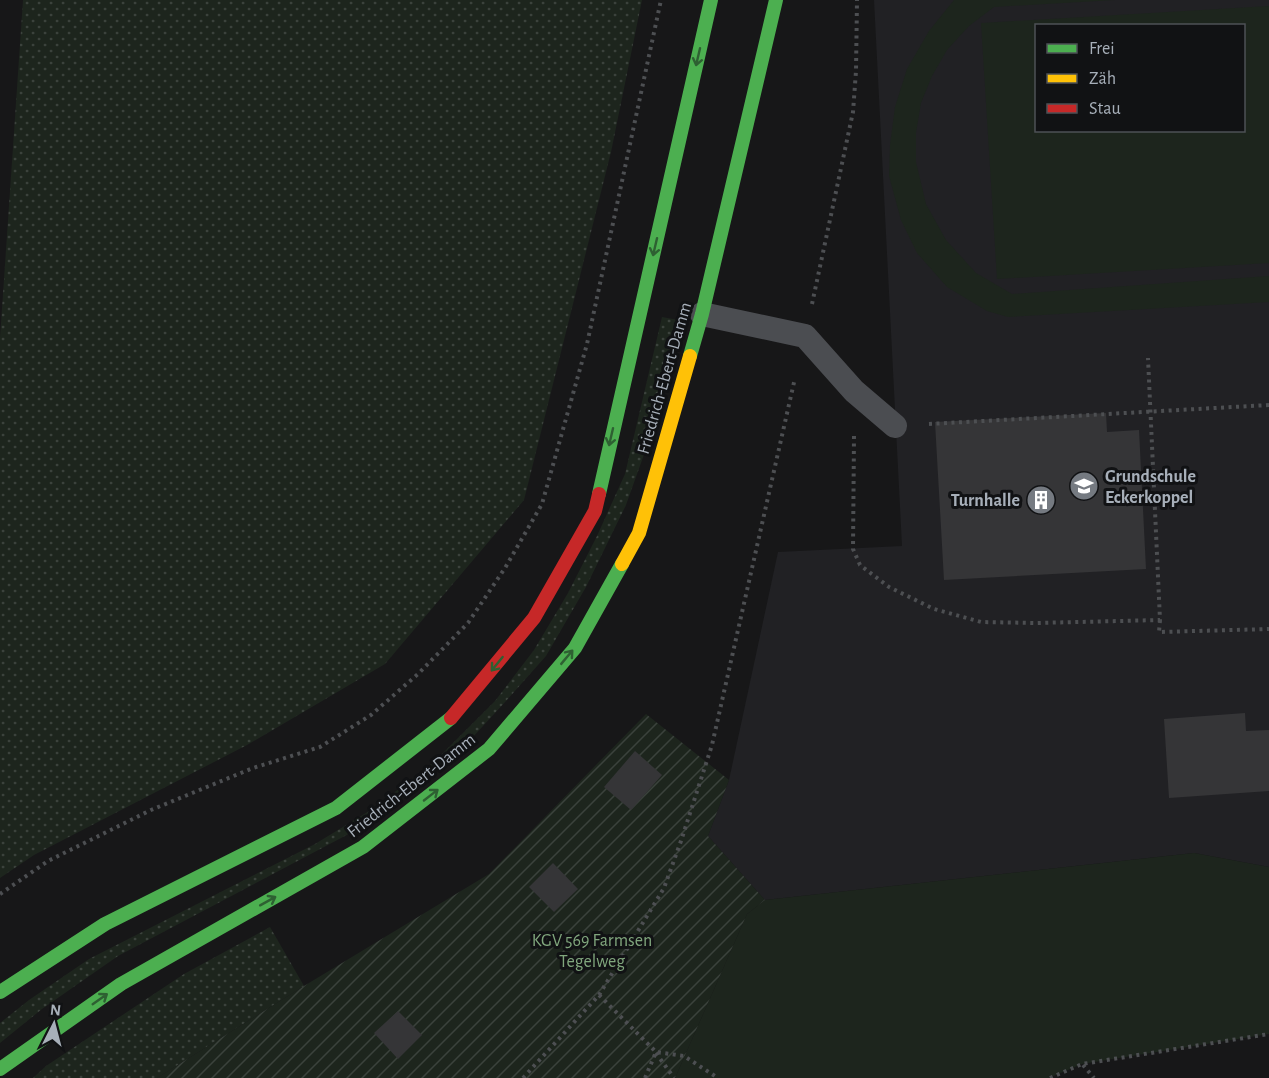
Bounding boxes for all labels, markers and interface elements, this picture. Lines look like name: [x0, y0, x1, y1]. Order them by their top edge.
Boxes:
legend: [1035, 24, 1245, 132]
text: Frei: [1089, 40, 1115, 58]
one-way arrow: [691, 47, 703, 66]
text: Zäh: [1089, 70, 1116, 88]
text: Stau: [1089, 100, 1121, 118]
one-way arrow: [648, 237, 660, 256]
street label: Friedrich-Ebert-Damm: [635, 300, 695, 456]
one-way arrow: [605, 428, 617, 447]
place label: Grundschule Eckerkoppel: [1105, 468, 1196, 507]
school or university icon: Grundschule Eckerkoppel: [1068, 470, 1100, 502]
building icon: Turnhalle: [1025, 484, 1057, 516]
place label: Turnhalle: [951, 492, 1020, 510]
one-way arrow: [560, 650, 574, 665]
one-way arrow: [490, 656, 503, 672]
street label: Friedrich-Ebert-Damm: [344, 730, 479, 841]
one-way arrow: [422, 788, 438, 801]
one-way arrow: [259, 895, 276, 907]
park label: KGV 569 Farmsen Tegelweg: [532, 932, 652, 971]
one-way arrow: [91, 993, 107, 1005]
north arrow: [24, 994, 84, 1054]
text: N: [49, 1002, 62, 1019]

